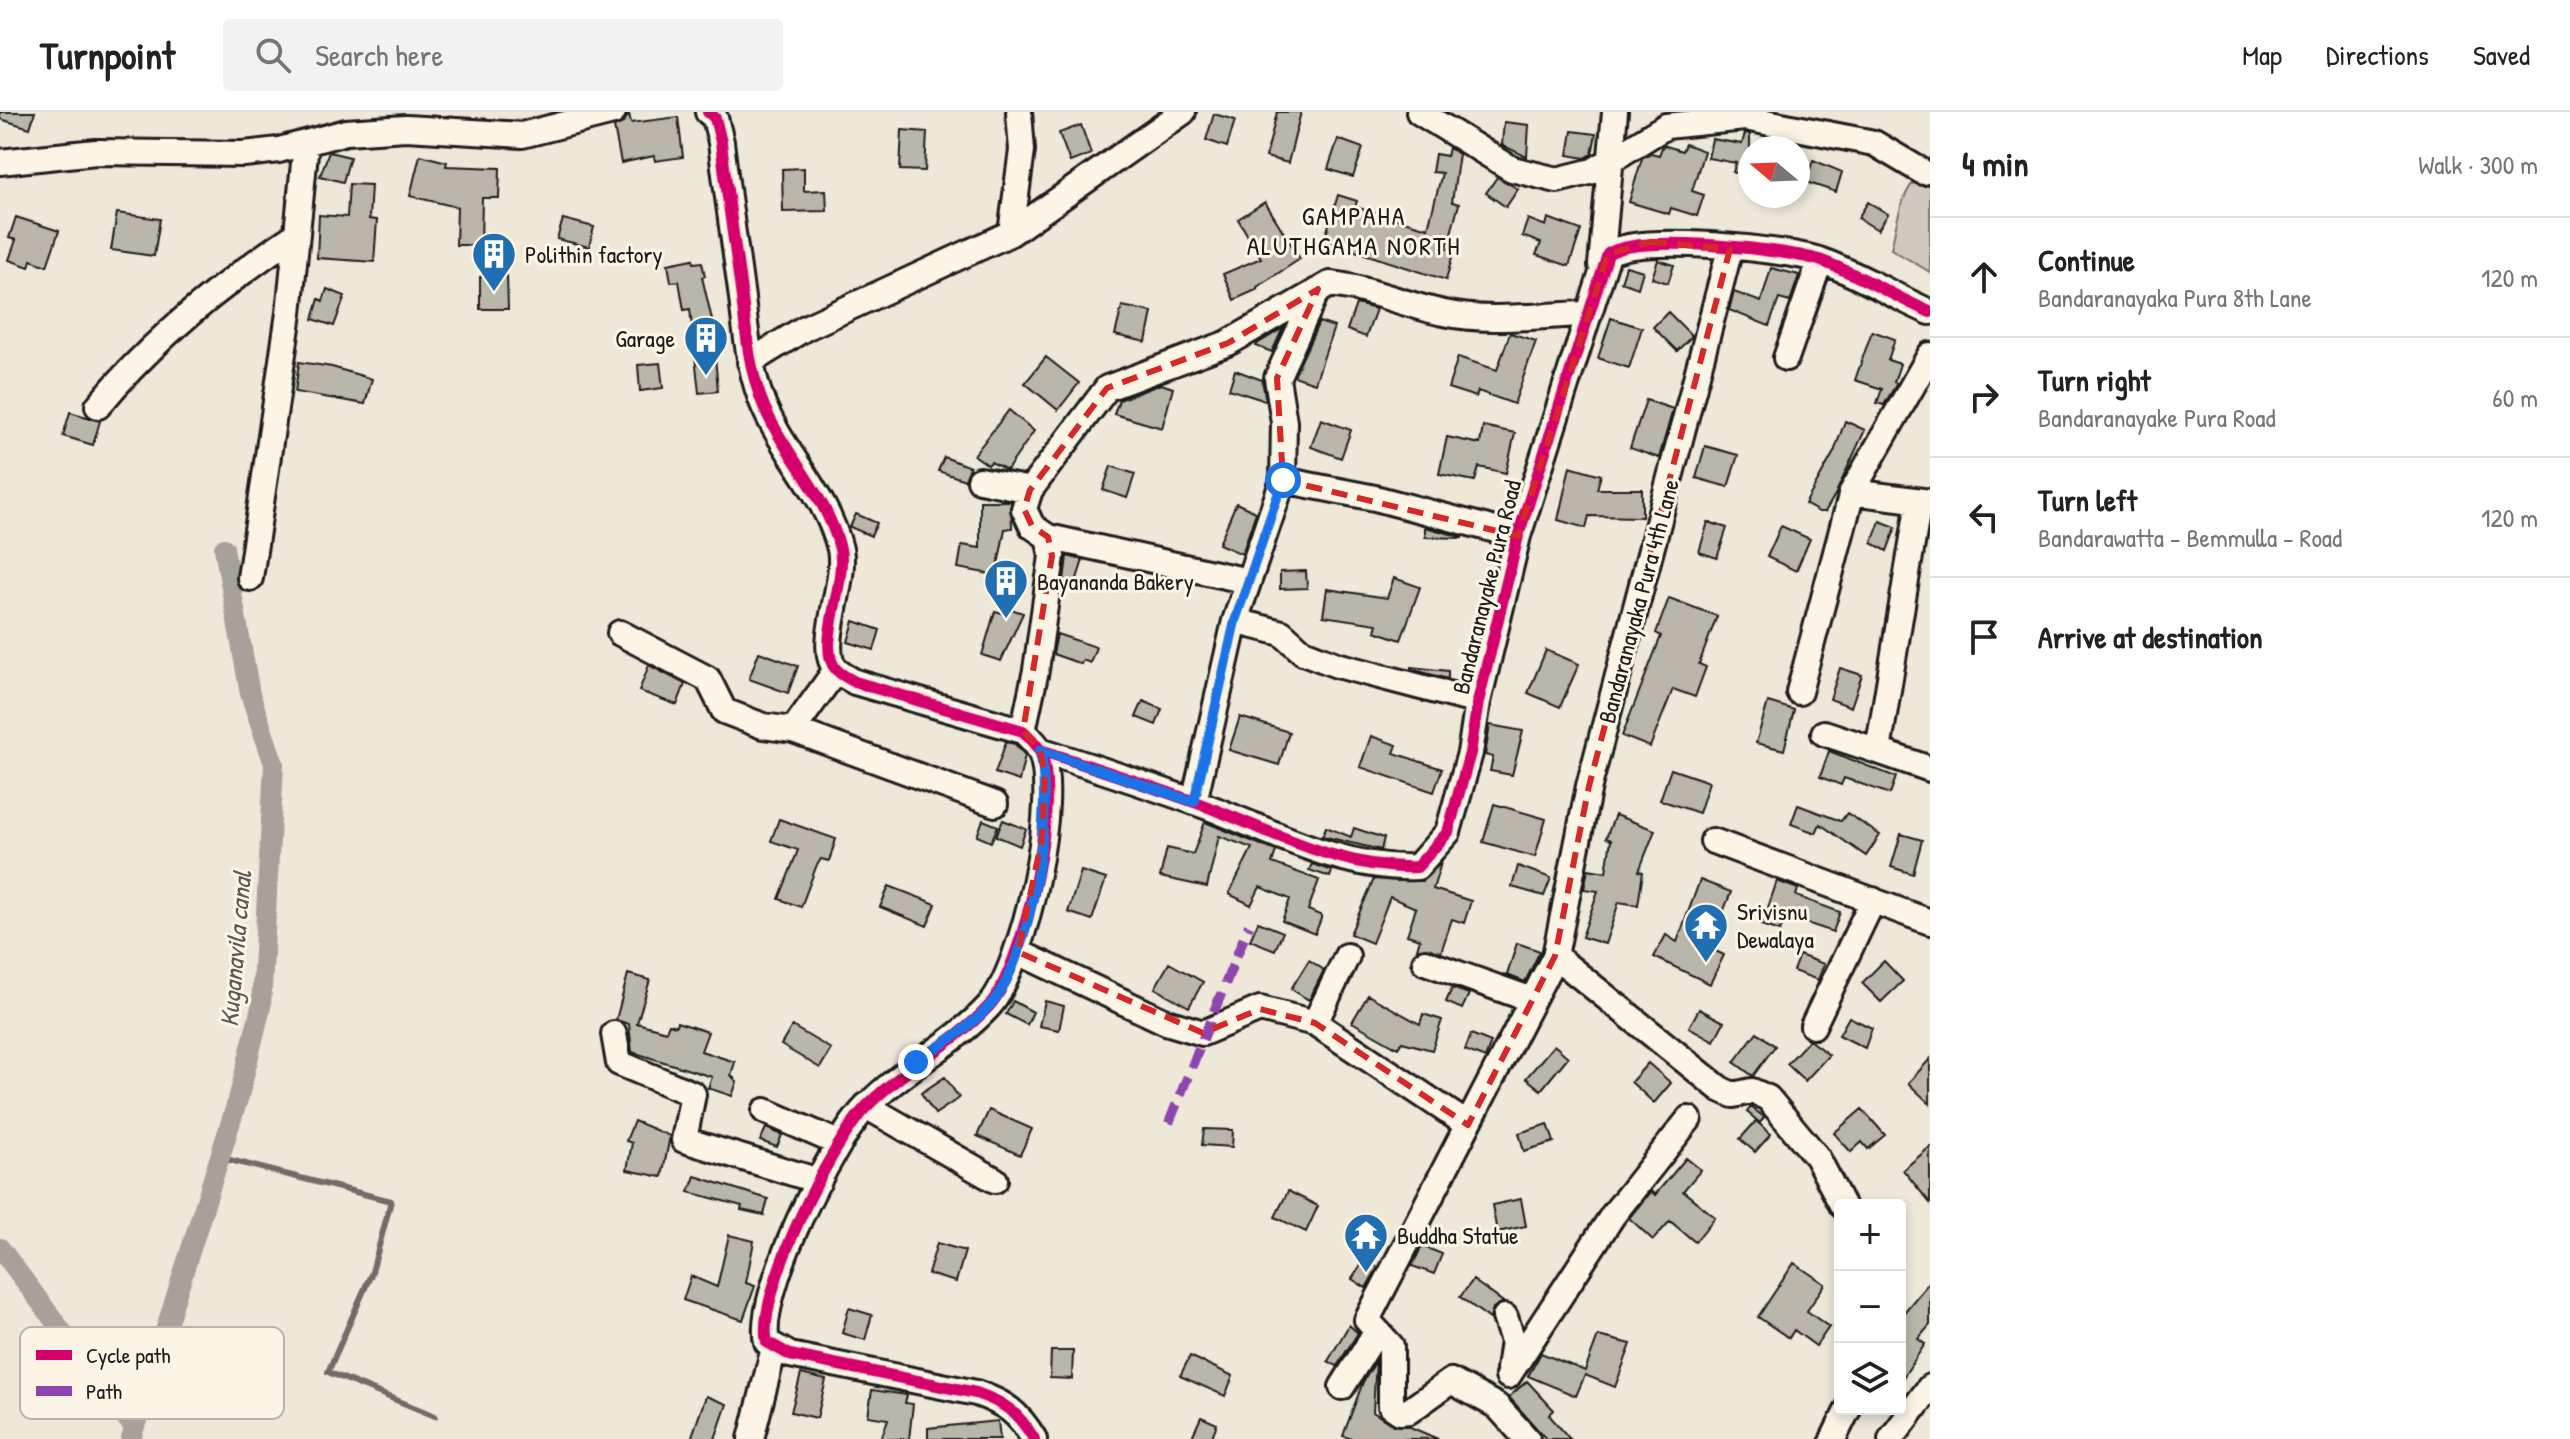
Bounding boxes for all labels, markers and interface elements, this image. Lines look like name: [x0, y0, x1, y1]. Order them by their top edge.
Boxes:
search box: [223, 19, 783, 91]
text: Turnpoint: [40, 29, 175, 81]
icon: search: [251, 33, 295, 77]
text: Search here: [315, 35, 443, 75]
text: Map: [2242, 36, 2282, 74]
text: Directions: [2326, 36, 2429, 74]
text: Saved: [2473, 36, 2530, 74]
north arrow: [1738, 136, 1810, 208]
text: 4 min: [1962, 141, 2029, 187]
text: Walk · 300 m: [2418, 147, 2538, 182]
district label: GAMPAHA ALUTHGAMA NORTH: [1247, 198, 1461, 263]
building icon: Polithin factory: [470, 230, 518, 293]
place label: Polithin factory: [525, 238, 663, 270]
text: Continue: [2038, 240, 2135, 280]
icon: ahead: [1962, 255, 2006, 299]
text: 120 m: [2481, 260, 2538, 295]
text: Bandaranayaka Pura 8th Lane: [2038, 280, 2312, 315]
building icon: Garage: [682, 314, 730, 377]
place label: Garage: [615, 322, 675, 354]
text: Turn right: [2038, 360, 2151, 400]
icon: right: [1962, 375, 2006, 419]
text: 60 m: [2492, 380, 2538, 415]
text: Bandaranayake Pura Road: [2038, 400, 2276, 435]
route start: [1265, 462, 1301, 498]
street label: Bandaranayaka Pura 4th Lane: [1590, 475, 1686, 727]
street label: Bandaranayake Pura Road: [1444, 477, 1528, 697]
text: Turn left: [2038, 480, 2137, 520]
icon: left: [1962, 495, 2006, 539]
text: 120 m: [2481, 500, 2538, 535]
text: Bandarawatta - Bemmulla - Road: [2038, 520, 2342, 555]
building icon: Bayananda Bakery: [982, 557, 1030, 620]
place label: Bayananda Bakery: [1037, 565, 1194, 597]
icon: arrive: [1962, 615, 2006, 659]
text: Arrive at destination: [2038, 617, 2263, 657]
water label: Kuganavila canal: [211, 869, 260, 1028]
place label: Srivisnu Dewalaya: [1737, 895, 1814, 955]
temple icon: Srivisnu Dewalaya: [1682, 901, 1730, 964]
route end: [898, 1044, 934, 1080]
map controls: [1834, 1199, 1906, 1415]
button: +: [1834, 1199, 1906, 1271]
temple icon: Buddha Statue: [1342, 1211, 1390, 1274]
place label: Buddha Statue: [1397, 1219, 1519, 1251]
button: −: [1834, 1271, 1906, 1343]
legend: [20, 1327, 284, 1419]
text: Cycle path: [86, 1340, 170, 1370]
button: layers: [1834, 1343, 1906, 1415]
text: Path: [86, 1376, 122, 1406]

